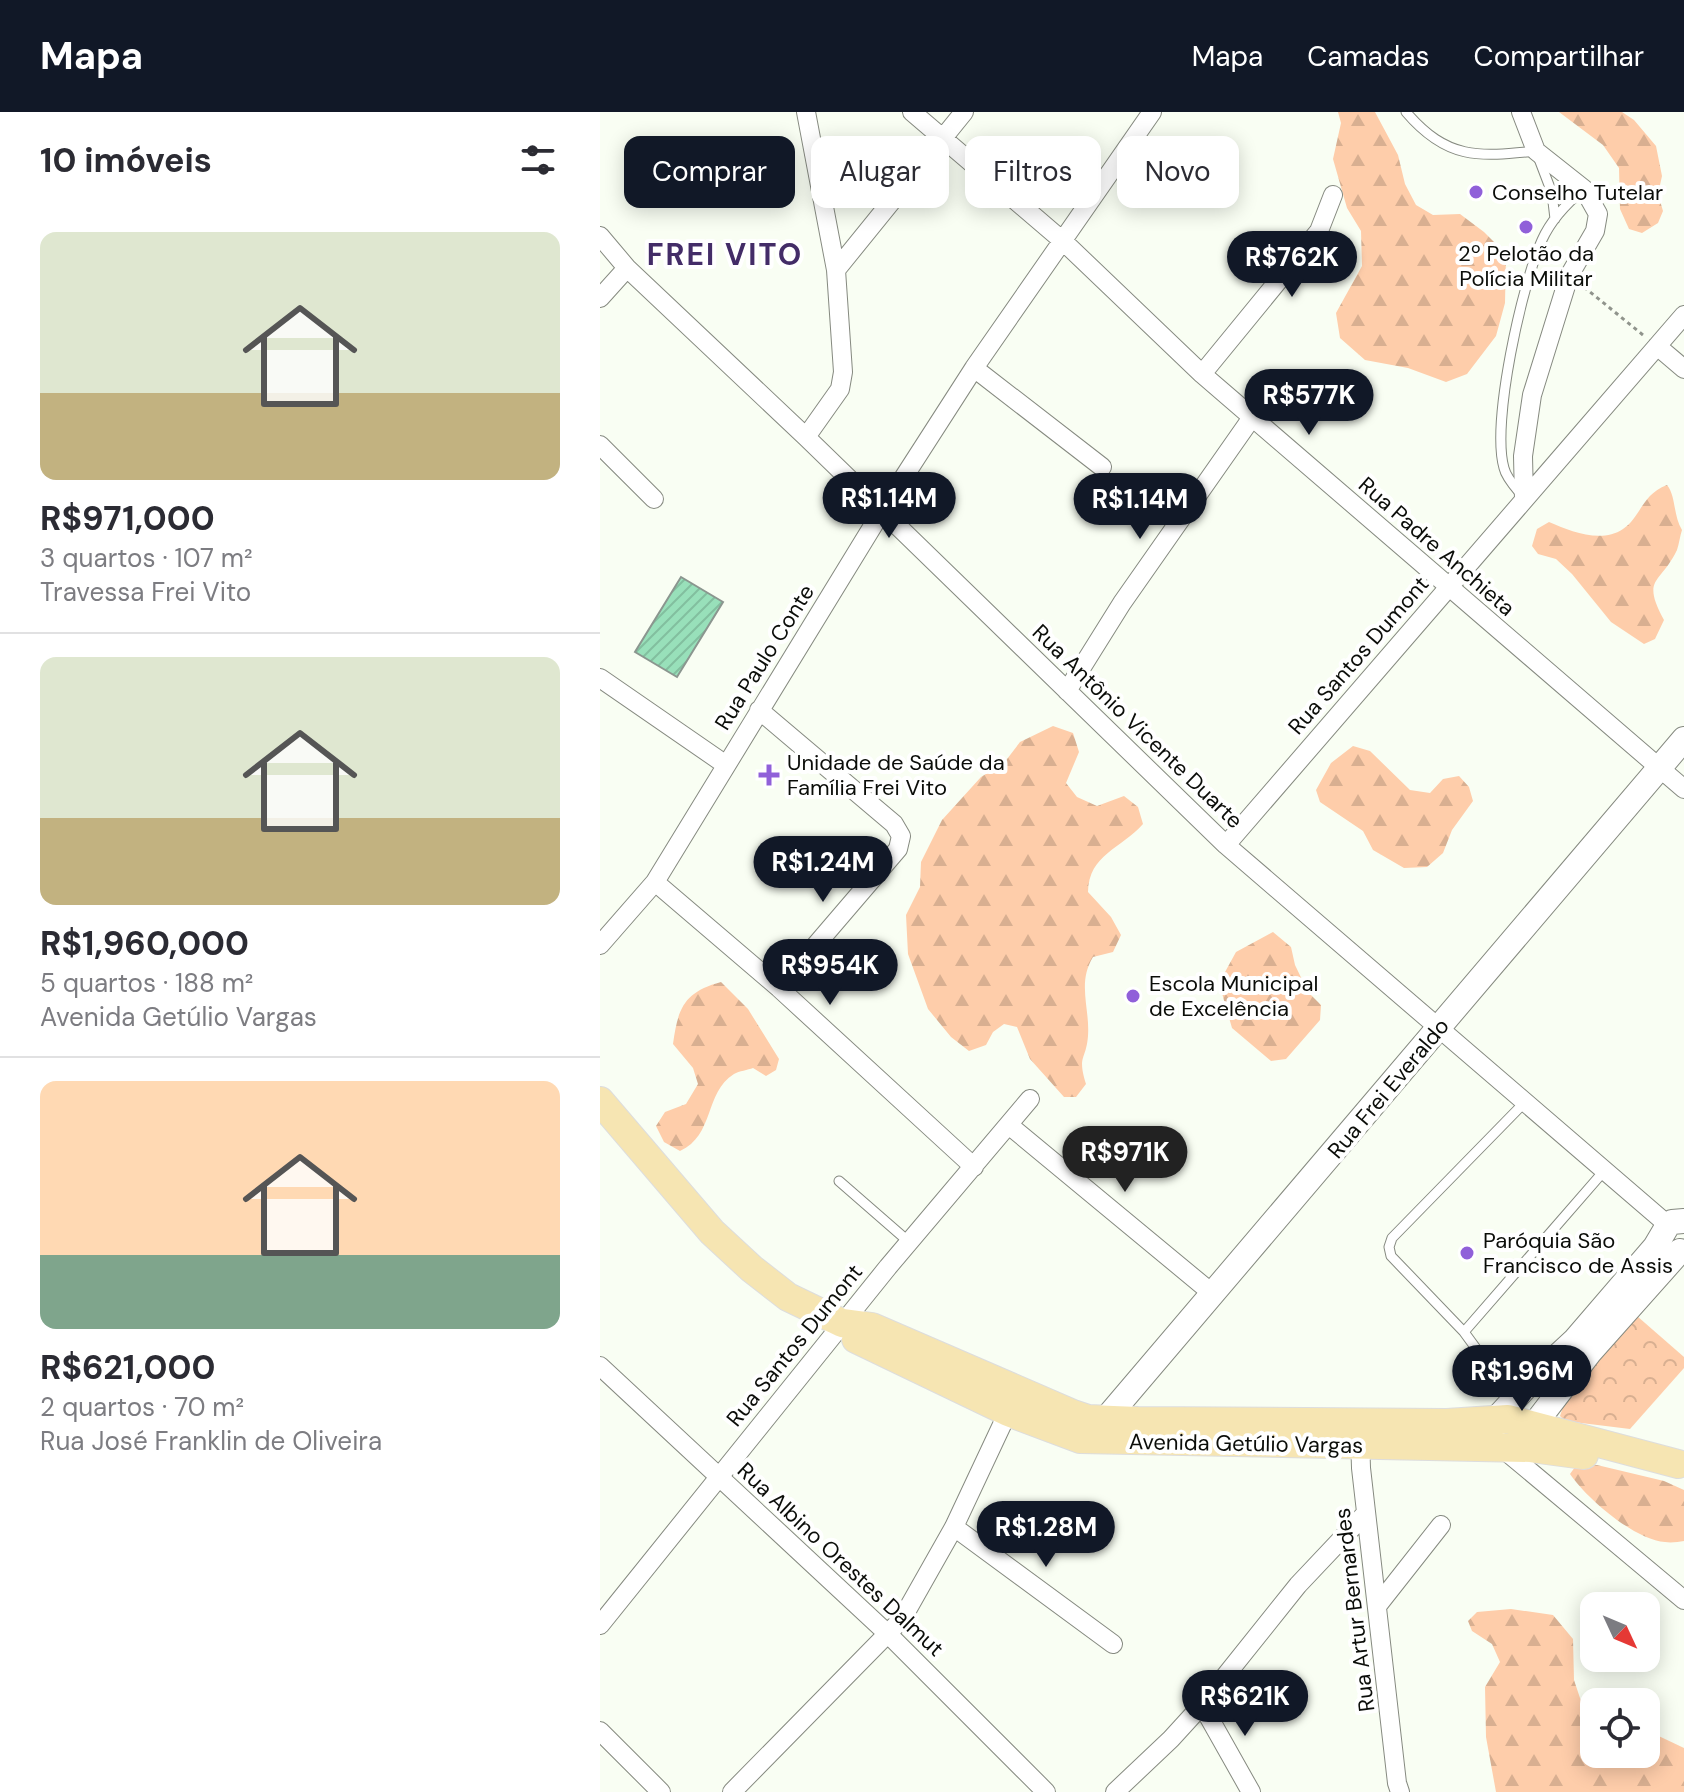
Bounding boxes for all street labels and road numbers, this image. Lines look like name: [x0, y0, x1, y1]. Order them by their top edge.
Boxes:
street label: Rua Padre Anchieta: [1352, 470, 1521, 622]
street label: Rua Santos Dumont: [1282, 570, 1435, 741]
street label: Rua Paulo Conte: [708, 579, 821, 736]
street label: Rua Antônio Vicente Duarte: [1026, 618, 1249, 835]
street label: Rua Frei Everaldo: [1321, 1012, 1456, 1164]
street label: Rua Santos Dumont: [720, 1258, 869, 1432]
street label: Avenida Getúlio Vargas: [1129, 1427, 1363, 1460]
street label: Rua Albino Orestes Dalmut: [731, 1456, 950, 1663]
street label: Rua Artur Bernardes: [1328, 1506, 1381, 1713]

